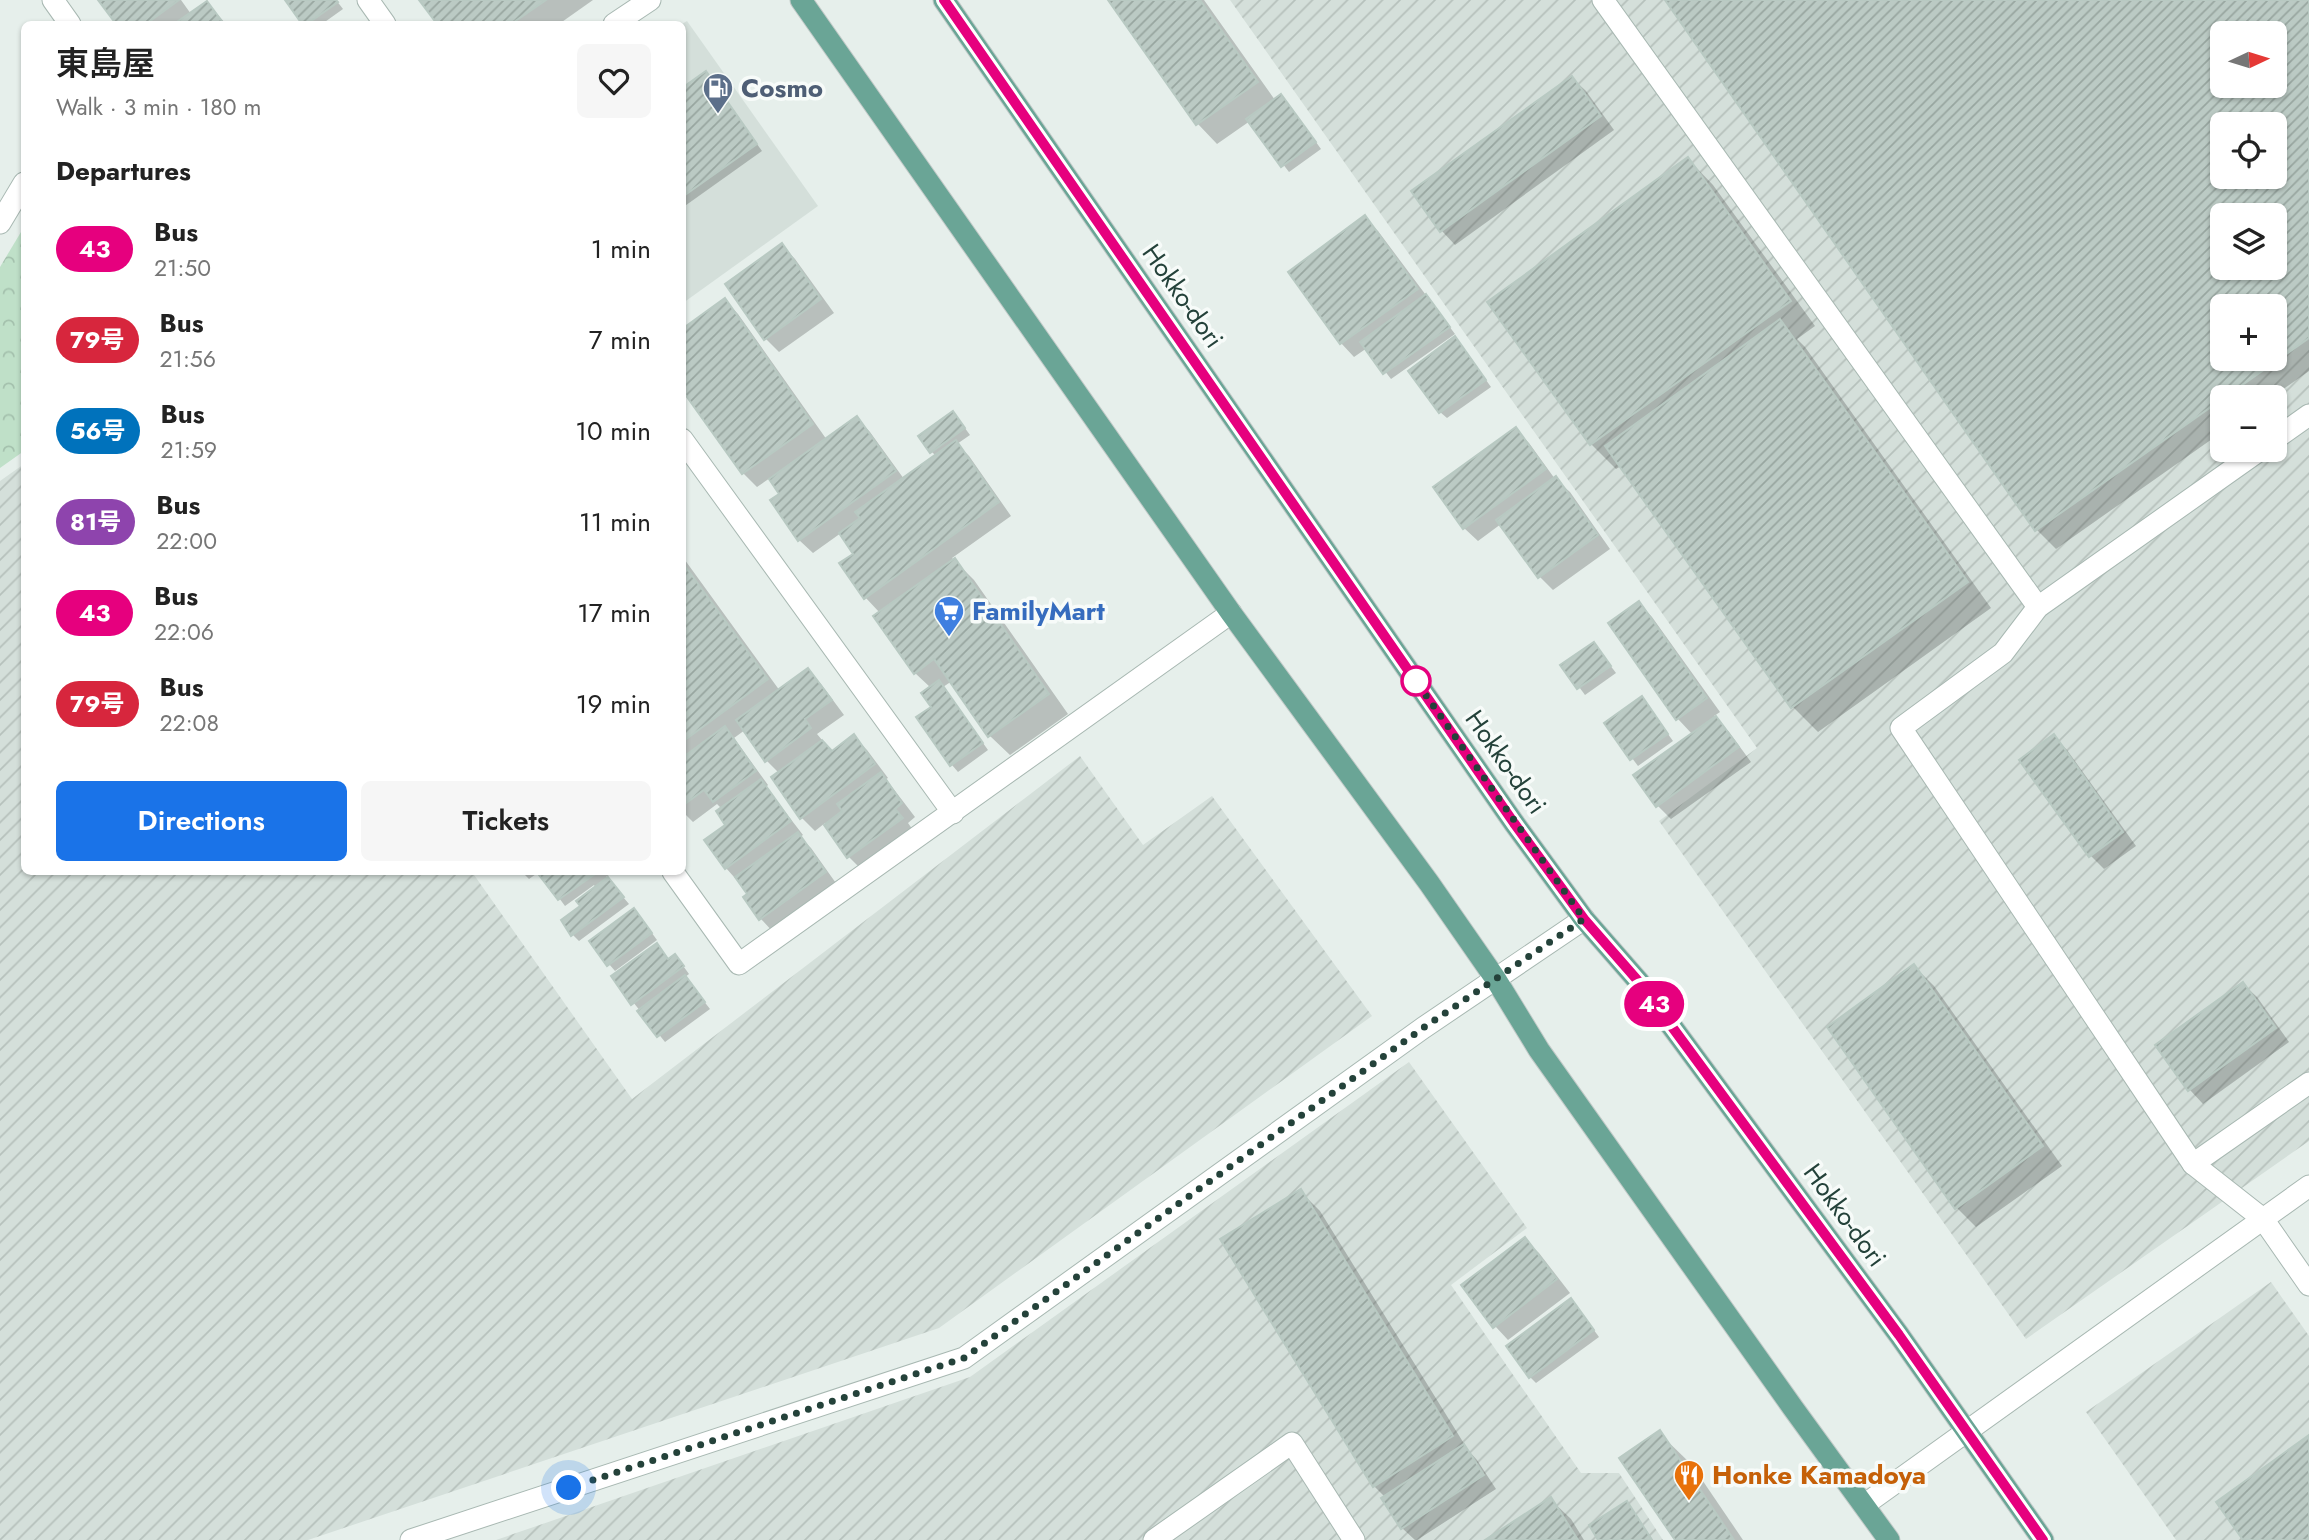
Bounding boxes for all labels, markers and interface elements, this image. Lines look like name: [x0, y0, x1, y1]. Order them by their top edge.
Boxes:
north arrow: [2210, 21, 2287, 98]
map controls: [2210, 21, 2287, 462]
text: 東島屋: [56, 40, 155, 87]
button: heart: [577, 44, 651, 118]
place label: Cosmo: [741, 69, 823, 107]
fuel station icon: Cosmo: [701, 71, 735, 115]
text: Walk · 3 min · 180 m: [56, 90, 261, 124]
button: locate: [2210, 112, 2287, 189]
text: Departures: [56, 152, 191, 190]
button: layers: [2210, 203, 2287, 280]
text: Bus: [154, 213, 198, 251]
text: 1 min: [591, 230, 651, 268]
text: 43: [79, 231, 110, 266]
street label: Hokko-dori: [1133, 236, 1233, 356]
text: 21:50: [154, 251, 211, 285]
button: +: [2210, 294, 2287, 371]
text: Bus: [160, 304, 204, 342]
text: 7 min: [589, 321, 651, 359]
text: 79号: [70, 322, 125, 357]
text: 21:56: [160, 342, 216, 376]
button: −: [2210, 385, 2287, 462]
text: Bus: [161, 395, 205, 433]
text: 10 min: [575, 412, 651, 450]
text: 56号: [70, 413, 126, 448]
text: 21:59: [161, 433, 217, 467]
text: Bus: [156, 486, 200, 524]
text: 11 min: [579, 503, 651, 541]
text: 81号: [70, 504, 121, 539]
text: 22:00: [156, 524, 217, 558]
text: Bus: [154, 577, 198, 615]
place label: FamilyMart: [972, 592, 1106, 630]
text: 17 min: [577, 594, 651, 632]
supermarket icon: FamilyMart: [932, 594, 966, 638]
text: 43: [79, 595, 110, 630]
text: 22:06: [154, 615, 214, 649]
unlabelled marker: [1401, 666, 1431, 696]
text: Bus: [160, 668, 204, 706]
text: 19 min: [576, 685, 651, 723]
text: 79号: [70, 686, 125, 721]
street label: Hokko-dori: [1456, 702, 1556, 822]
text: 22:08: [160, 706, 219, 740]
button: Directions: [56, 781, 347, 861]
button: Tickets: [361, 781, 651, 861]
line badge: 43: [1622, 981, 1686, 1027]
text: 43: [1638, 986, 1670, 1021]
street label: Hokko-dori: [1794, 1155, 1896, 1275]
place label: Honke Kamadoya: [1712, 1456, 1926, 1494]
restaurant icon: Honke Kamadoya: [1672, 1458, 1706, 1502]
your location: [551, 1470, 586, 1505]

